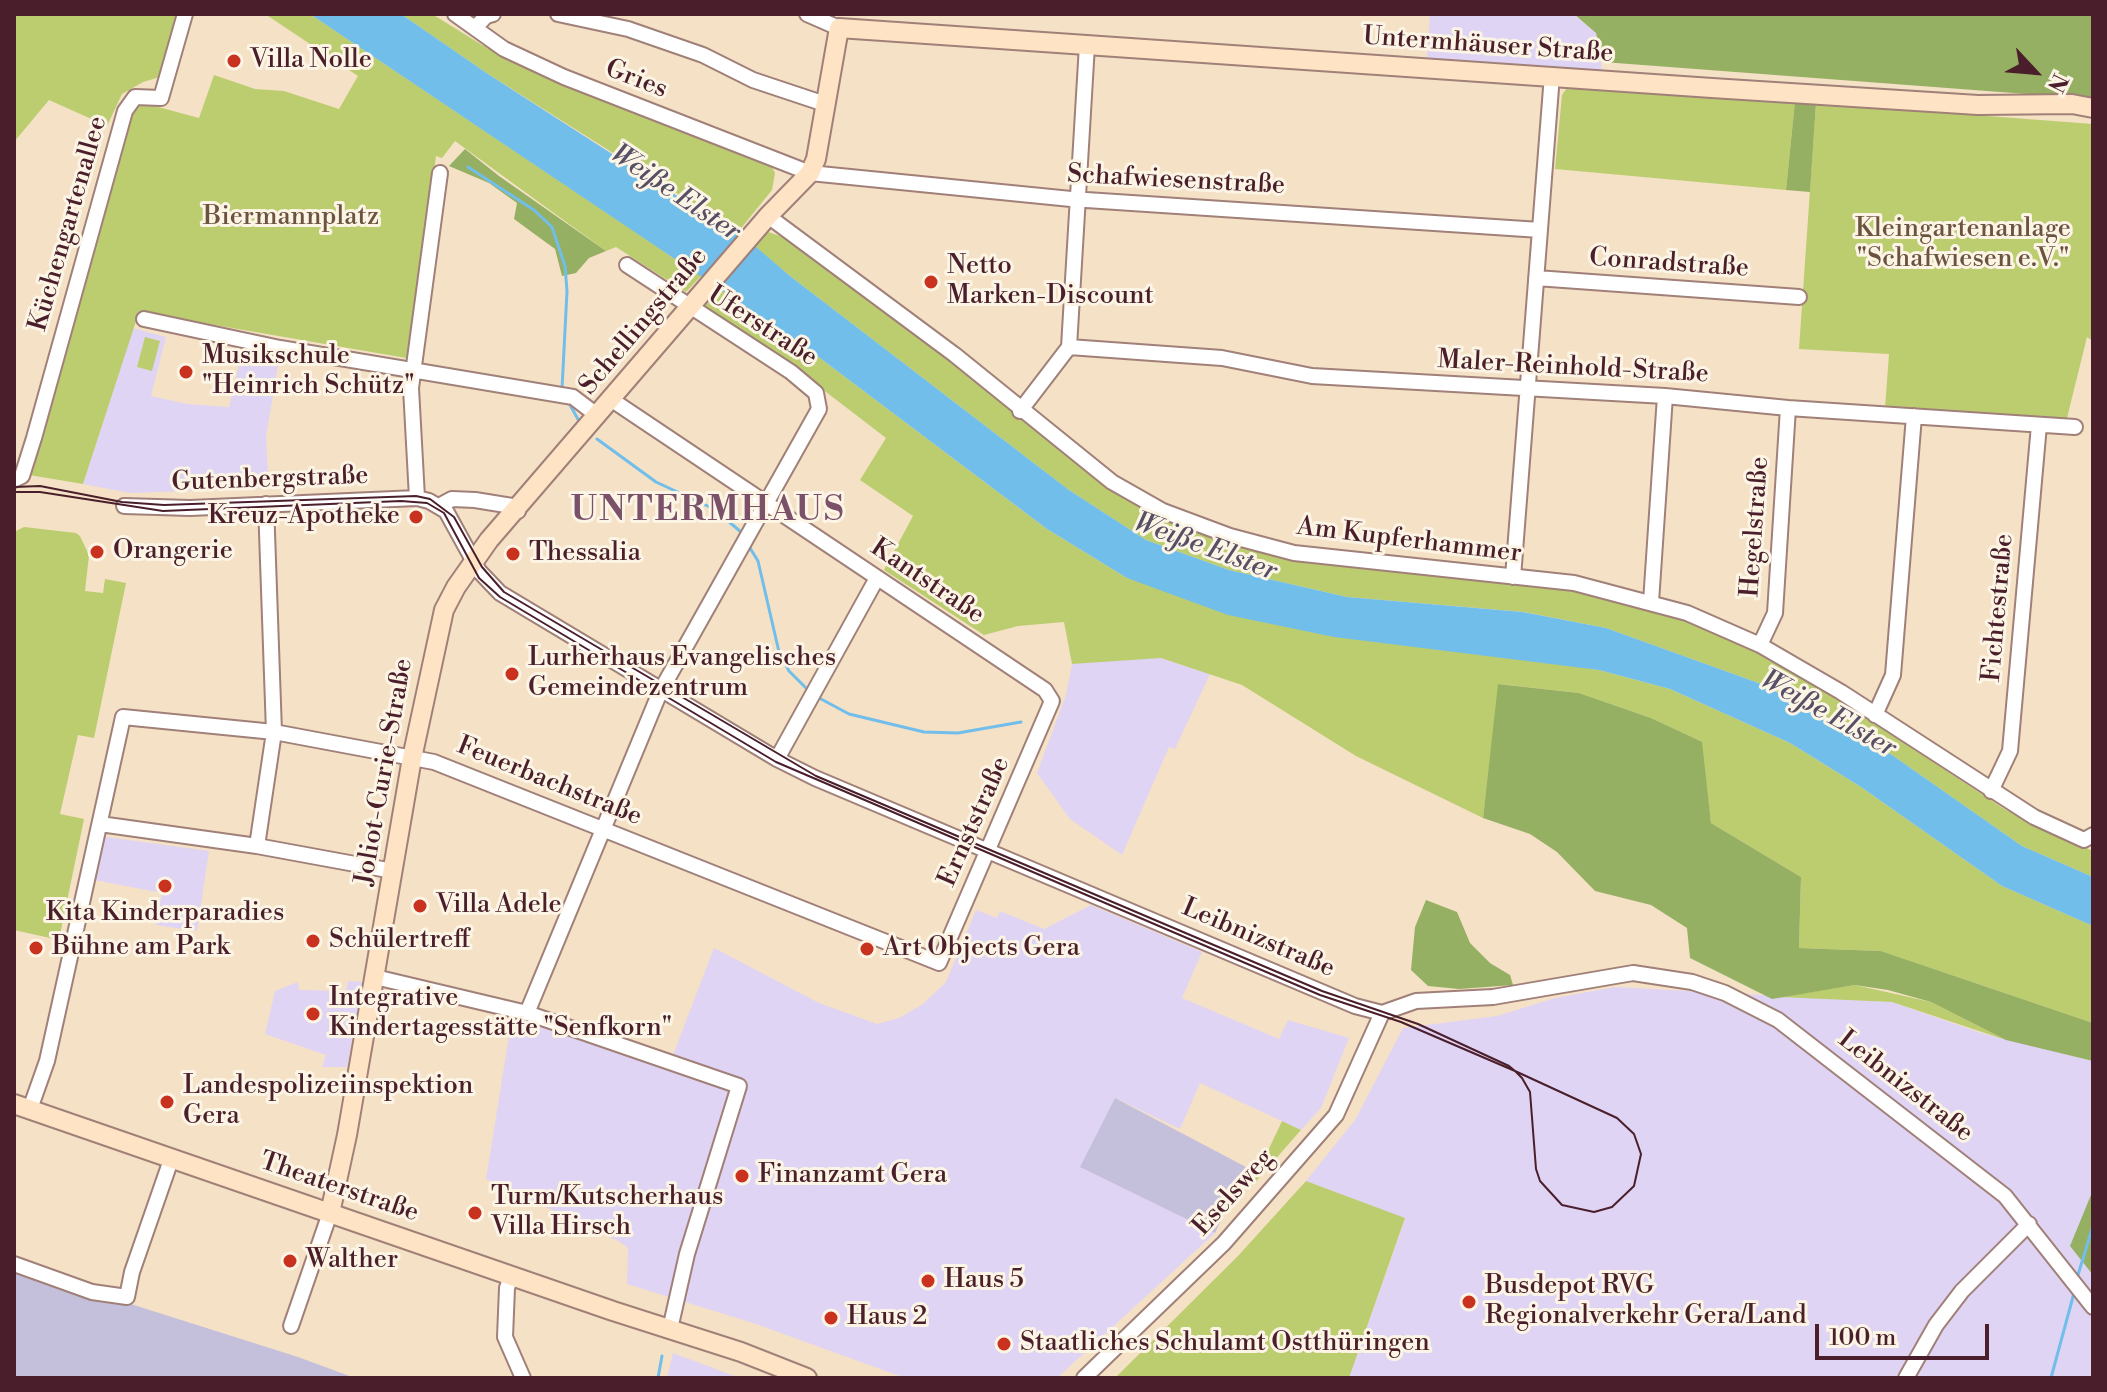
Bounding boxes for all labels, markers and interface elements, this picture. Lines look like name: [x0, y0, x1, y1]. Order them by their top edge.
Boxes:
street label: Untermhäuser Straße: [1362, 22, 1614, 70]
north arrow: [1995, 32, 2075, 112]
place label: Villa Nolle: [250, 45, 372, 77]
marker: Villa Nolle: [225, 52, 243, 70]
street label: Gries: [601, 54, 671, 106]
text: N: [2041, 69, 2073, 96]
street label: Küchengartenallee: [23, 113, 115, 335]
water label: Weiße Elster: [603, 138, 747, 250]
street label: Schafwiesenstraße: [1066, 160, 1286, 202]
park label: Biermannplatz: [203, 202, 379, 234]
park label: Kleingartenanlage "Schafwiesen e.V.": [1855, 214, 2071, 276]
street label: Schellingstraße: [573, 242, 715, 402]
street label: Conradstraße: [1588, 243, 1750, 285]
place label: Netto Marken-Discount: [947, 251, 1154, 312]
marker: Netto Marken-Discount: [922, 273, 940, 291]
street label: Uferstraße: [701, 280, 823, 374]
place label: Musikschule "Heinrich Schütz": [202, 341, 415, 402]
street label: Maler-Reinhold-Straße: [1437, 345, 1709, 391]
marker: Musikschule "Heinrich Schütz": [177, 363, 195, 381]
street label: Hegelstraße: [1736, 456, 1776, 598]
street label: Gutenbergstraße: [171, 461, 369, 499]
district label: UNTERMHAUS: [571, 492, 845, 532]
place label: Kreuz-Apotheke: [208, 501, 400, 533]
water label: Weiße Elster: [1129, 507, 1281, 589]
marker: Kreuz-Apotheke: [407, 508, 425, 526]
street label: Am Kupferhammer: [1295, 512, 1523, 570]
street label: Kantstraße: [864, 533, 990, 631]
street label: Fichtestraße: [1977, 533, 2021, 683]
place label: Orangerie: [113, 536, 233, 568]
place label: Thessalia: [529, 538, 641, 570]
marker: Orangerie: [88, 543, 106, 561]
marker: Thessalia: [504, 545, 522, 563]
place label: Lurherhaus Evangelisches Gemeindezentrum: [528, 643, 836, 704]
street label: Joliot-Curie-Straße: [350, 656, 420, 888]
water label: Weiße Elster: [1754, 664, 1902, 766]
marker: Lurherhaus Evangelisches Gemeindezentrum: [503, 665, 521, 683]
street label: Feuerbachstraße: [452, 731, 646, 833]
street label: Ernststraße: [933, 752, 1017, 892]
marker: Kita Kinderparadies: [156, 877, 174, 895]
place label: Villa Adele: [436, 890, 562, 922]
street label: Leibnizstraße: [1177, 893, 1339, 985]
marker: Villa Adele: [411, 897, 429, 915]
place label: Kita Kinderparadies: [46, 898, 284, 930]
place label: Schülertreff: [329, 925, 470, 957]
place label: Bühne am Park: [52, 932, 230, 964]
marker: Schülertreff: [304, 932, 322, 950]
place label: Art Objects Gera: [883, 933, 1080, 965]
marker: Bühne am Park: [27, 939, 45, 957]
marker: Art Objects Gera: [858, 940, 876, 958]
place label: Integrative Kindertagesstätte "Senfkorn": [329, 983, 672, 1044]
marker: Integrative Kindertagesstätte "Senfkorn": [304, 1005, 322, 1023]
street label: Leibnizstraße: [1831, 1025, 1979, 1149]
place label: Landespolizeiinspektion Gera: [183, 1071, 473, 1132]
marker: Landespolizeiinspektion Gera: [158, 1093, 176, 1111]
street label: Eselsweg: [1187, 1143, 1281, 1243]
street label: Theaterstraße: [256, 1146, 422, 1230]
place label: Finanzamt Gera: [758, 1160, 947, 1192]
marker: Finanzamt Gera: [733, 1167, 751, 1185]
place label: Turm/Kutscherhaus Villa Hirsch: [491, 1182, 723, 1244]
marker: Turm/Kutscherhaus Villa Hirsch: [466, 1204, 484, 1222]
place label: Walther: [306, 1245, 398, 1277]
marker: Walther: [281, 1252, 299, 1270]
place label: Haus 5: [944, 1265, 1024, 1297]
place label: Busdepot RVG Regionalverkehr Gera/Land: [1485, 1271, 1806, 1332]
marker: Haus 5: [919, 1272, 937, 1290]
marker: Busdepot RVG Regionalverkehr Gera/Land: [1460, 1293, 1478, 1311]
place label: Haus 2: [847, 1302, 927, 1334]
scale bar: [1819, 1308, 1993, 1358]
marker: Haus 2: [822, 1309, 840, 1327]
text: 100 m: [1829, 1323, 1896, 1353]
place label: Staatliches Schulamt Ostthüringen: [1020, 1328, 1430, 1360]
marker: Staatliches Schulamt Ostthüringen: [995, 1335, 1013, 1353]

